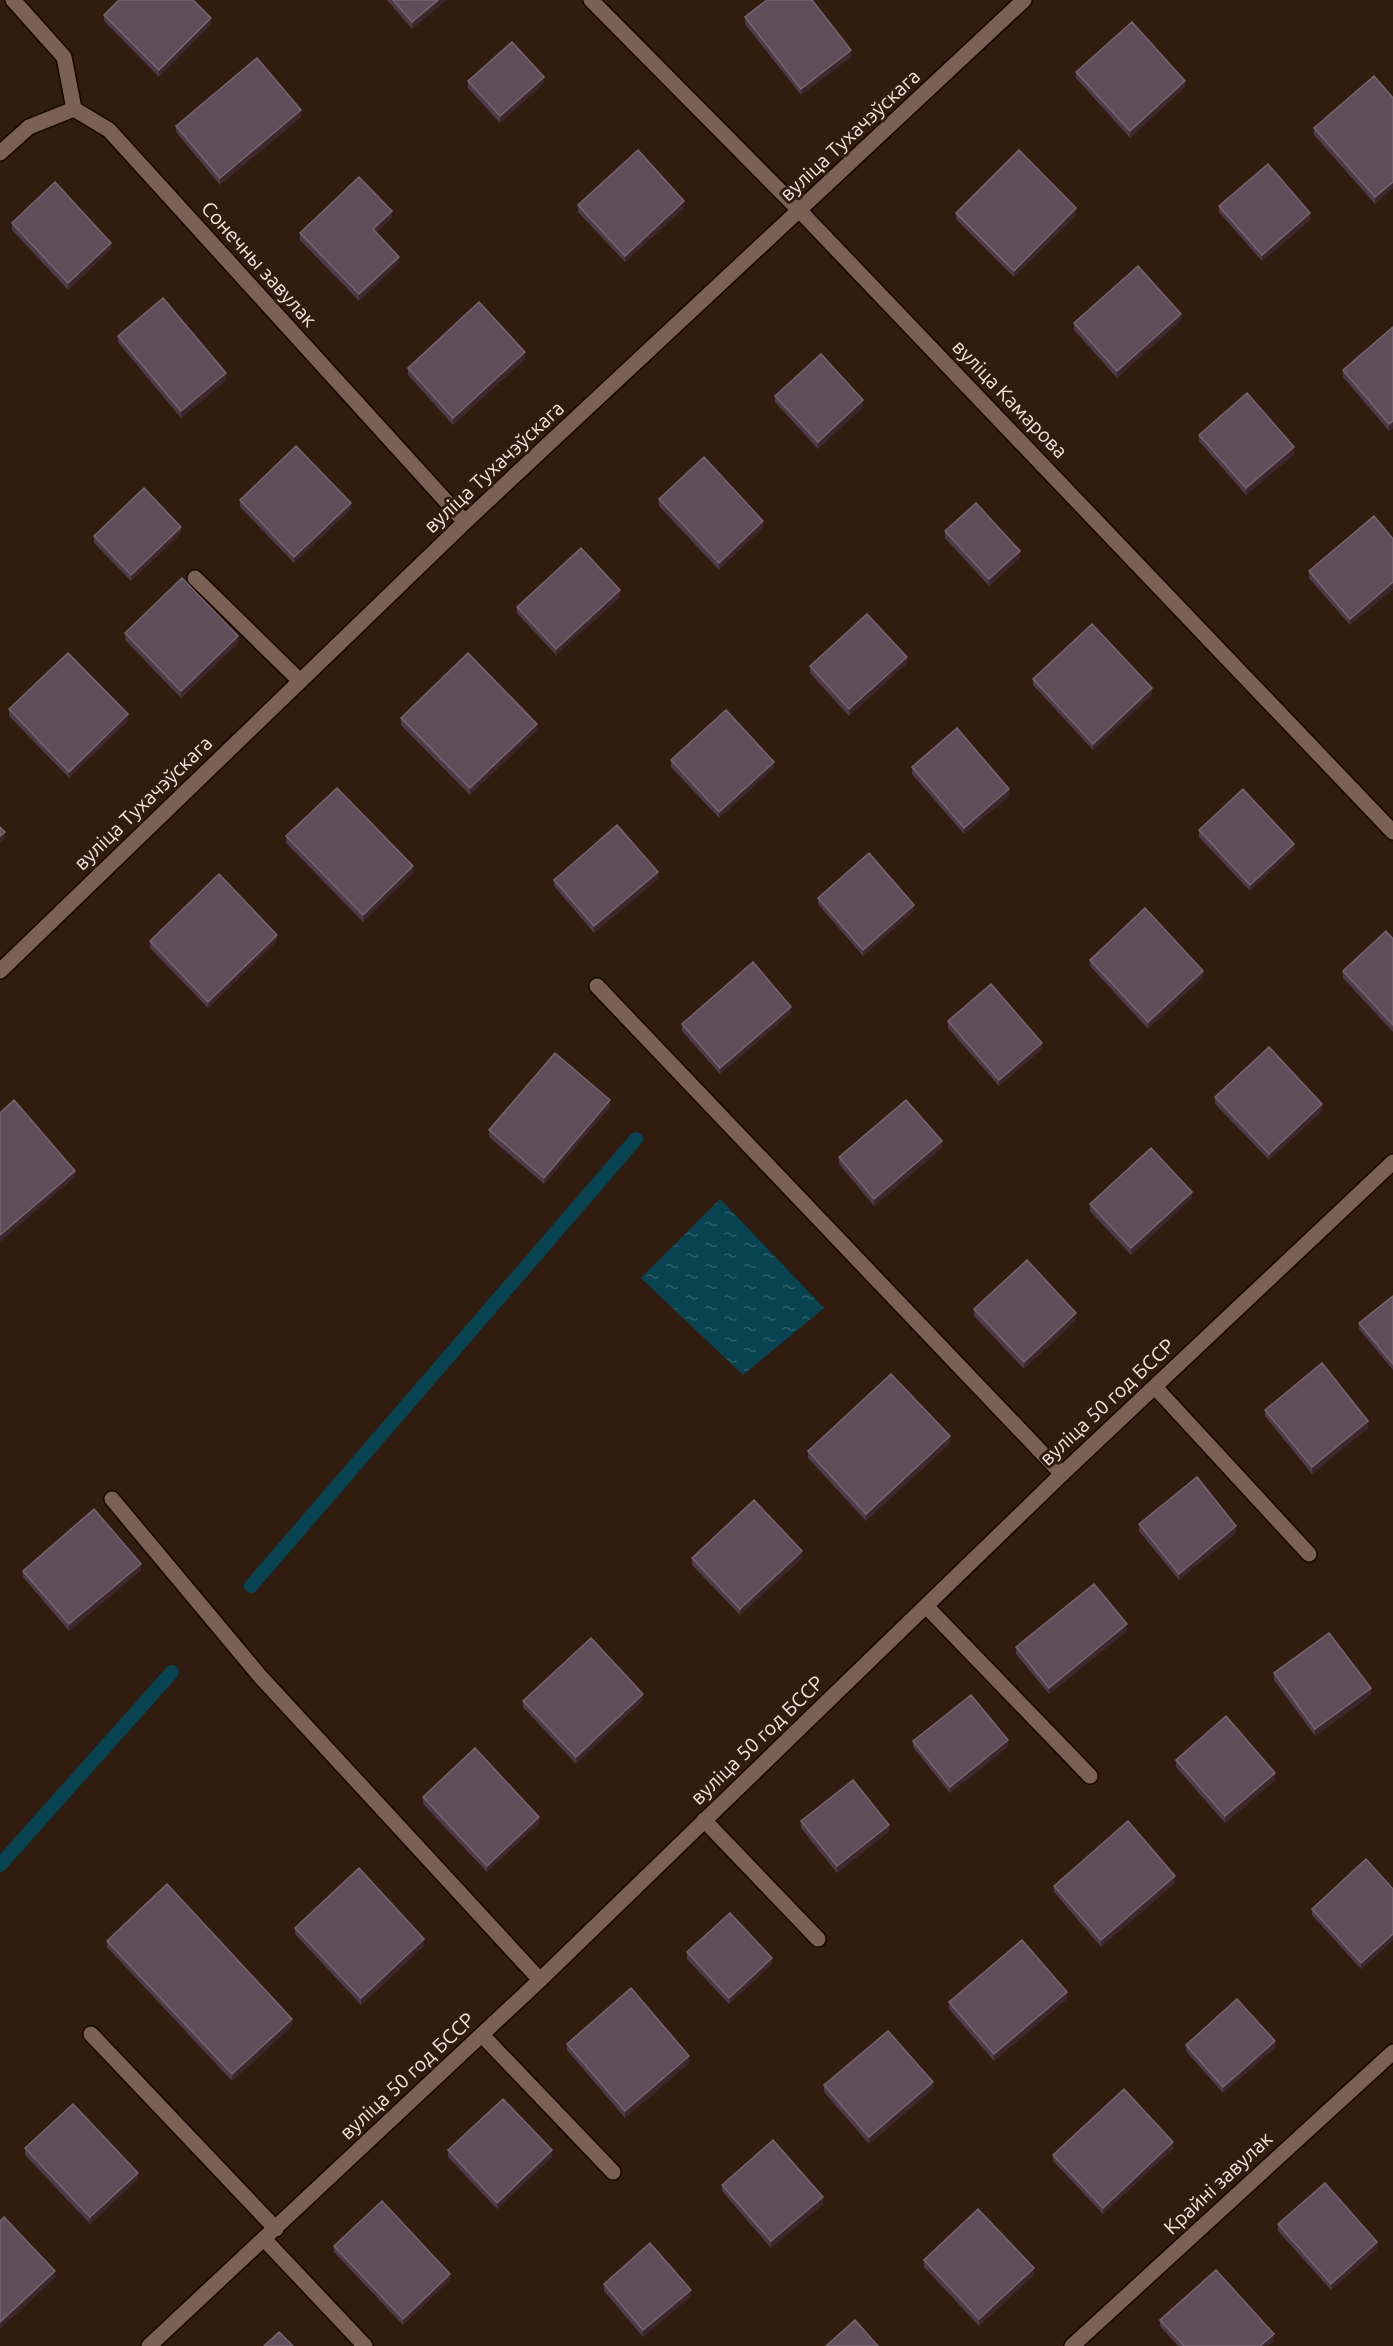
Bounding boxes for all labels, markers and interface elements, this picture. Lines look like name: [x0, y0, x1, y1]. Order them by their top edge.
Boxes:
street label: вуліца Тухачэўскага: [775, 64, 924, 205]
street label: Сонечны завулак: [197, 196, 322, 331]
street label: вуліца Камарова: [948, 335, 1073, 463]
street label: вуліца Тухачэўскага: [419, 396, 568, 537]
street label: вуліца Тухачэўскага: [69, 731, 216, 874]
street label: вуліца 50 год БССР: [1035, 1333, 1179, 1470]
street label: вуліца 50 год БССР: [686, 1670, 828, 1809]
street label: вуліца 50 год БССР: [335, 2007, 479, 2144]
street label: Крайні завулак: [1159, 2127, 1277, 2239]

